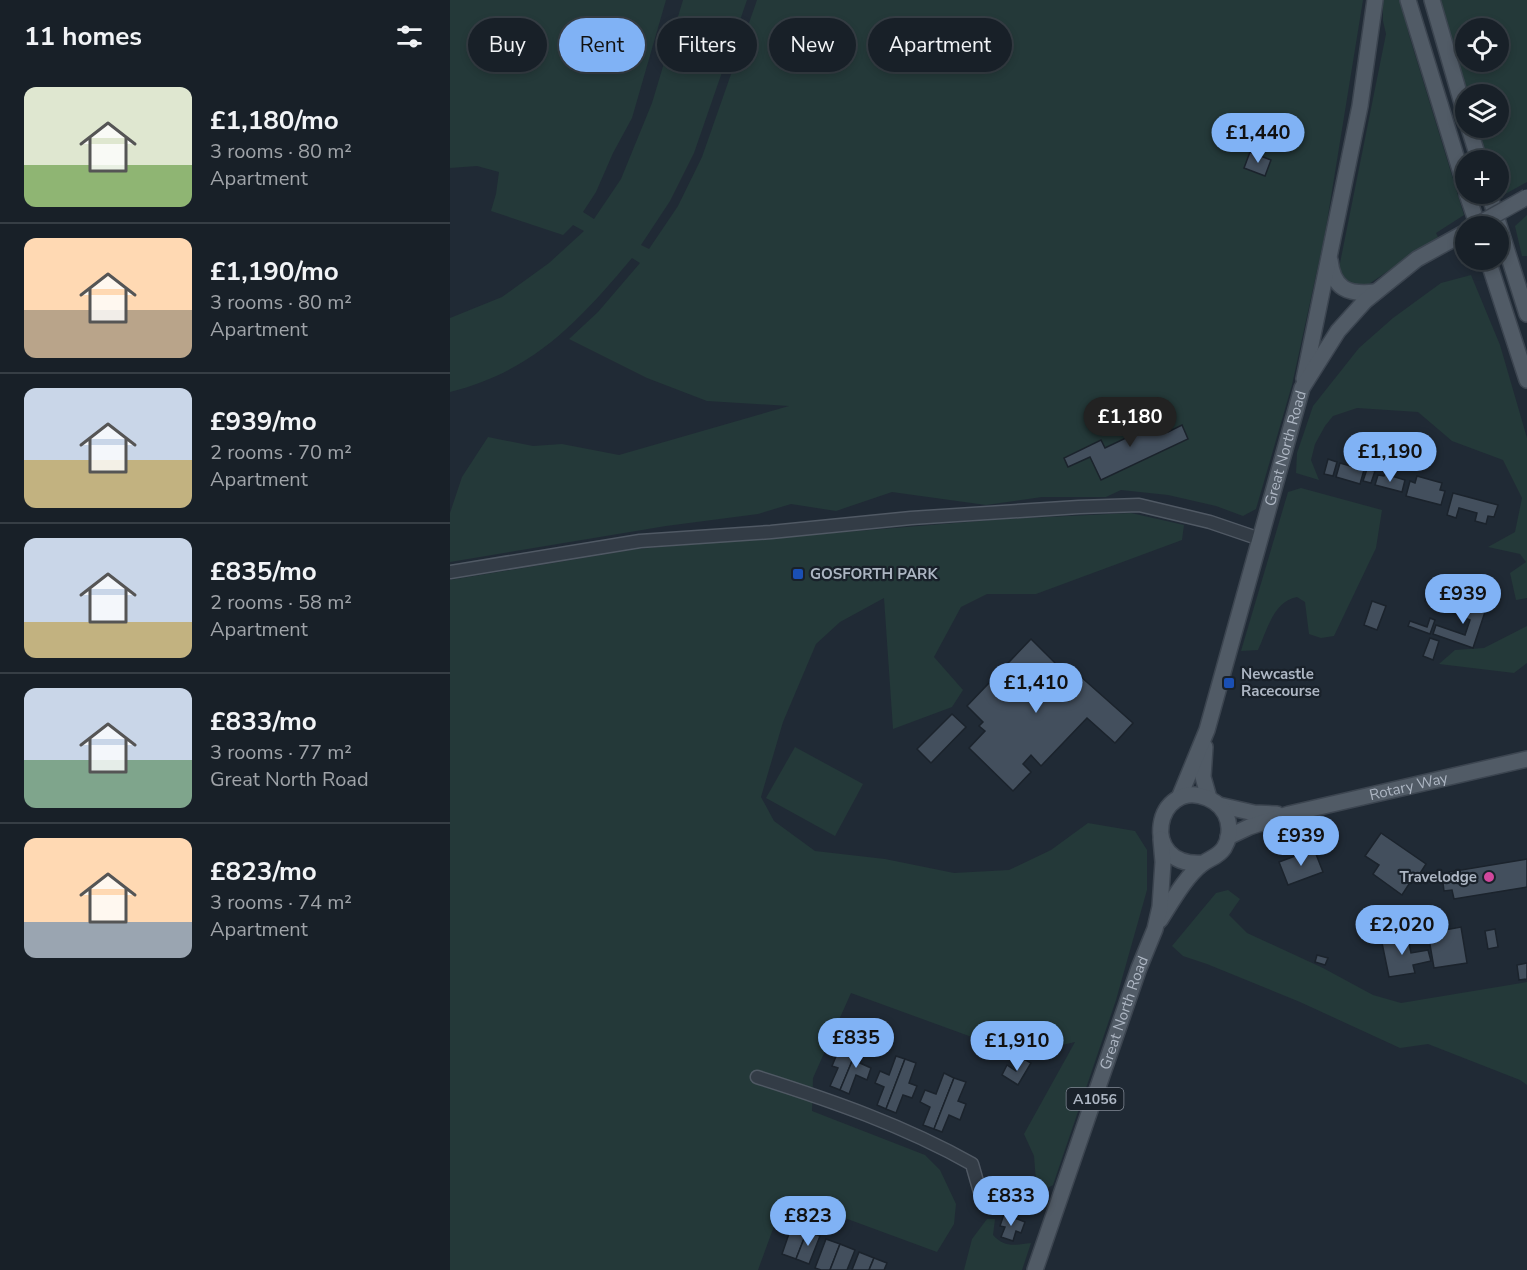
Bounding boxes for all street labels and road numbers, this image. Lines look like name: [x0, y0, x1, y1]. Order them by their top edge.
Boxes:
street label: Great North Road: [1260, 388, 1311, 508]
street label: Rotary Way: [1367, 768, 1450, 805]
street label: Great North Road: [1095, 953, 1153, 1072]
road number: A1056: [1066, 1088, 1124, 1110]

